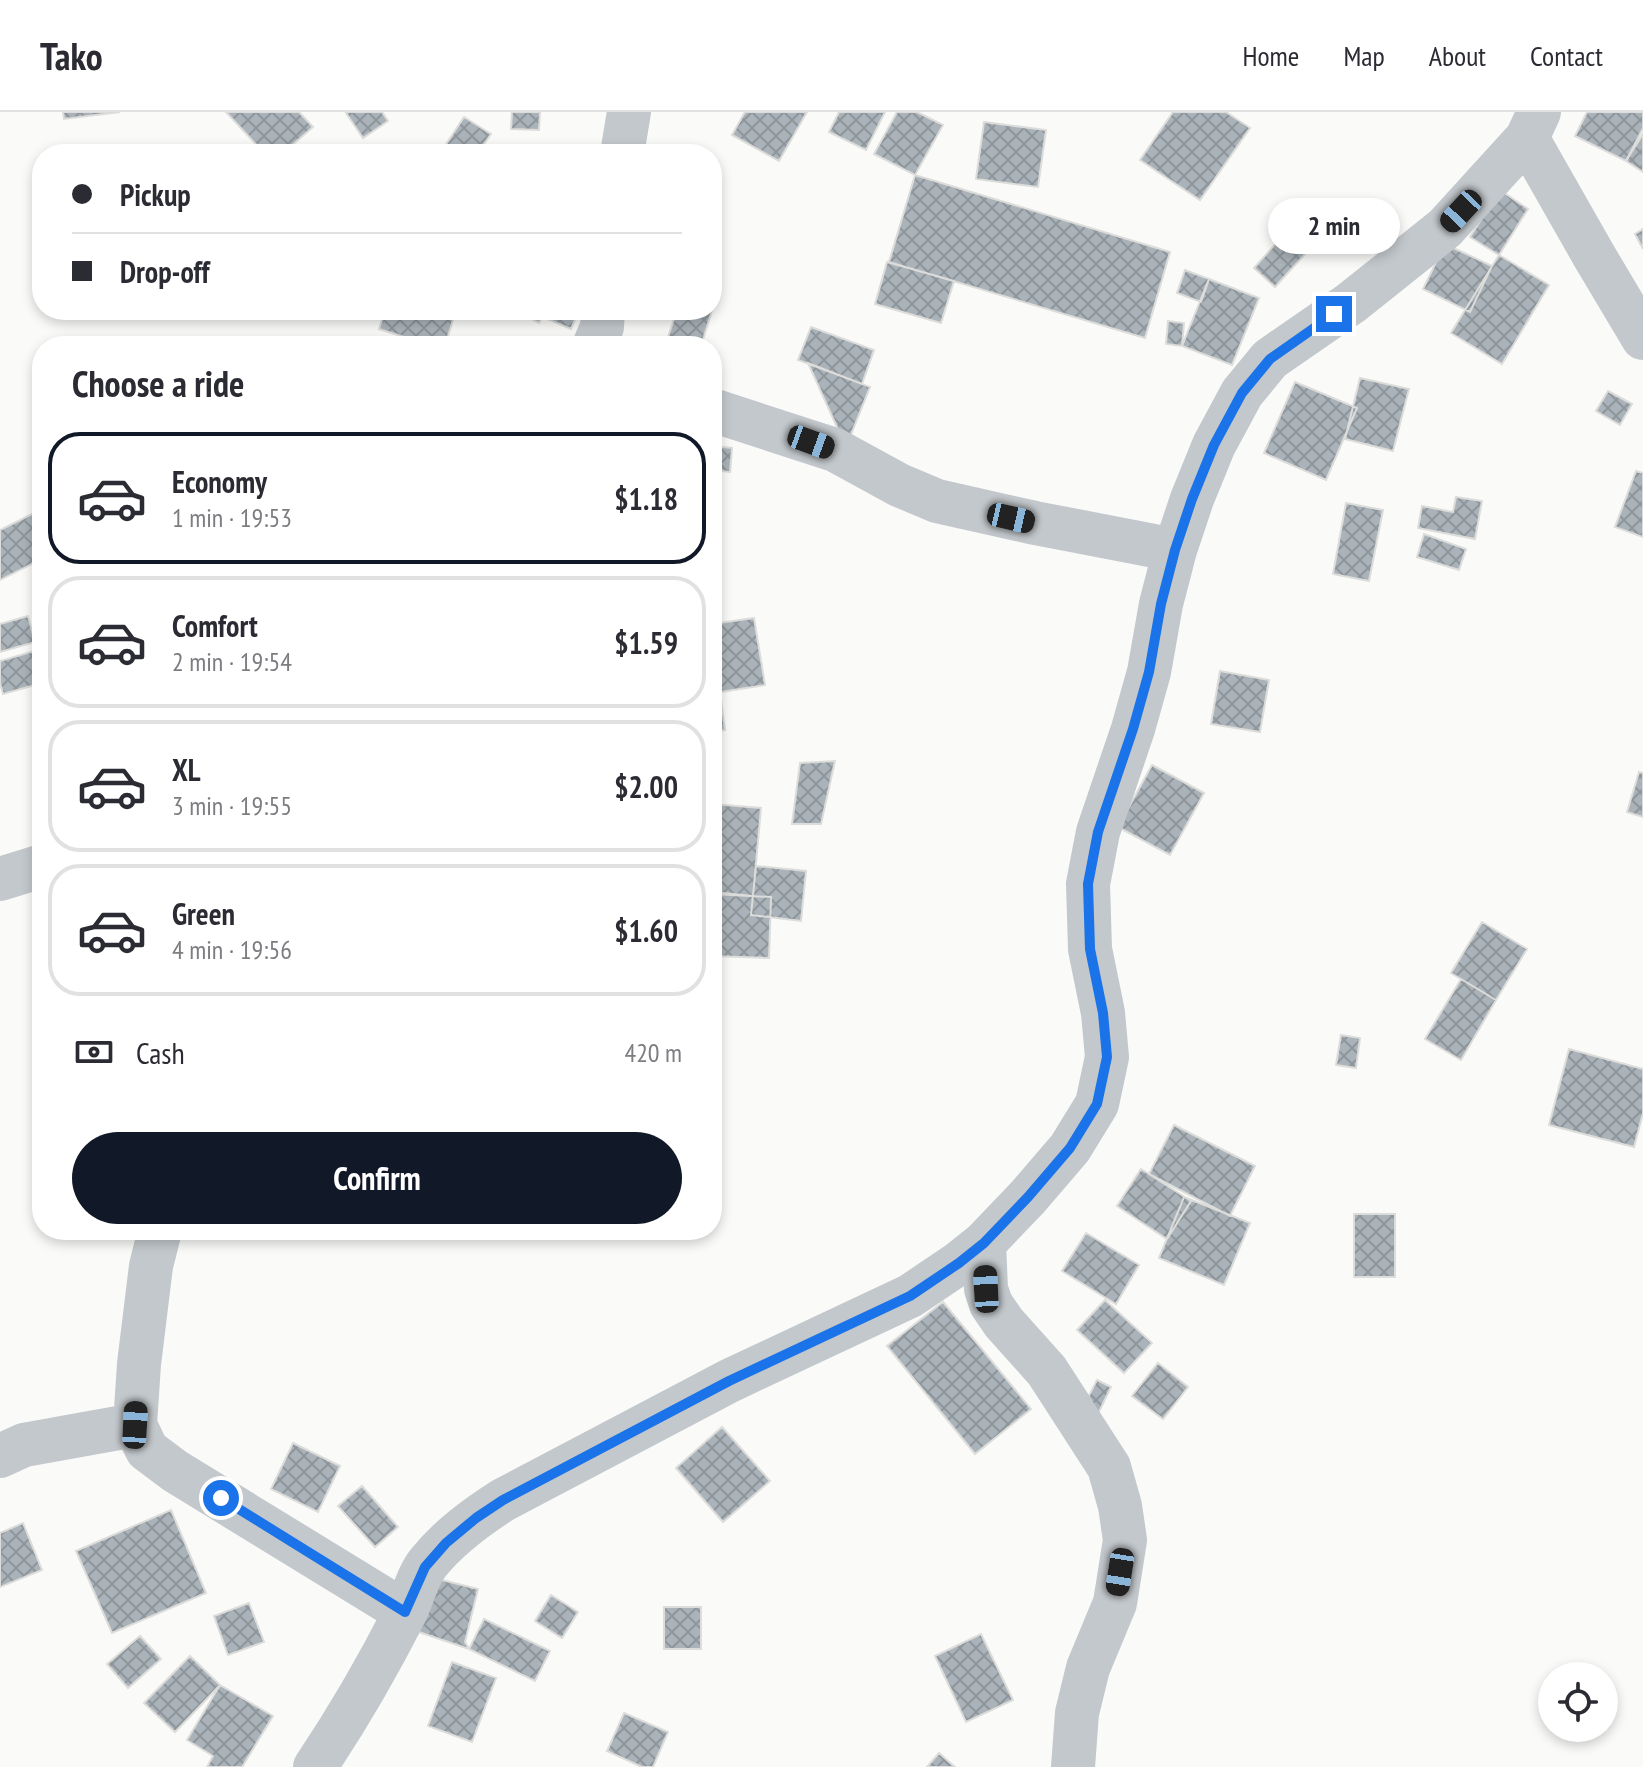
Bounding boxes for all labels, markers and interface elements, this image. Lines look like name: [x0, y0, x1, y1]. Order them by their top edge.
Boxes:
text: Tako: [40, 31, 103, 80]
text: Home: [1243, 37, 1299, 74]
text: Map: [1343, 37, 1385, 74]
text: About: [1429, 37, 1486, 74]
text: Contact: [1530, 37, 1603, 74]
text: Pickup: [120, 175, 191, 214]
car: [1436, 185, 1486, 237]
callout: 2 min: [1268, 198, 1400, 254]
text: 2 min: [1308, 209, 1360, 242]
text: Drop-off: [120, 252, 210, 291]
route end: [1316, 296, 1352, 332]
text: Choose a ride: [72, 360, 244, 407]
car: [784, 423, 838, 461]
icon: car: [76, 462, 148, 534]
text: Economy: [172, 462, 267, 501]
text: $1.18: [614, 479, 678, 518]
text: 1 min · 19:53: [172, 501, 292, 534]
car: [985, 501, 1037, 535]
icon: car: [76, 606, 148, 678]
text: Comfort: [172, 606, 258, 645]
text: $1.59: [614, 623, 678, 662]
text: 2 min · 19:54: [172, 645, 292, 678]
icon: car: [76, 750, 148, 822]
text: XL: [172, 750, 201, 789]
text: $2.00: [614, 767, 678, 806]
text: 3 min · 19:55: [172, 789, 292, 822]
icon: car: [76, 894, 148, 966]
text: Green: [172, 894, 235, 933]
text: $1.60: [614, 911, 678, 950]
text: 4 min · 19:56: [172, 933, 292, 966]
icon: cash: [72, 1030, 116, 1074]
text: Cash: [136, 1033, 185, 1072]
text: 420 m: [624, 1036, 682, 1069]
button: Confirm: [72, 1132, 682, 1224]
car: [973, 1264, 999, 1314]
car: [122, 1400, 148, 1450]
route start: [203, 1480, 239, 1516]
car: [1104, 1546, 1136, 1598]
map controls: [1538, 1662, 1618, 1742]
button: locate: [1538, 1662, 1618, 1742]

